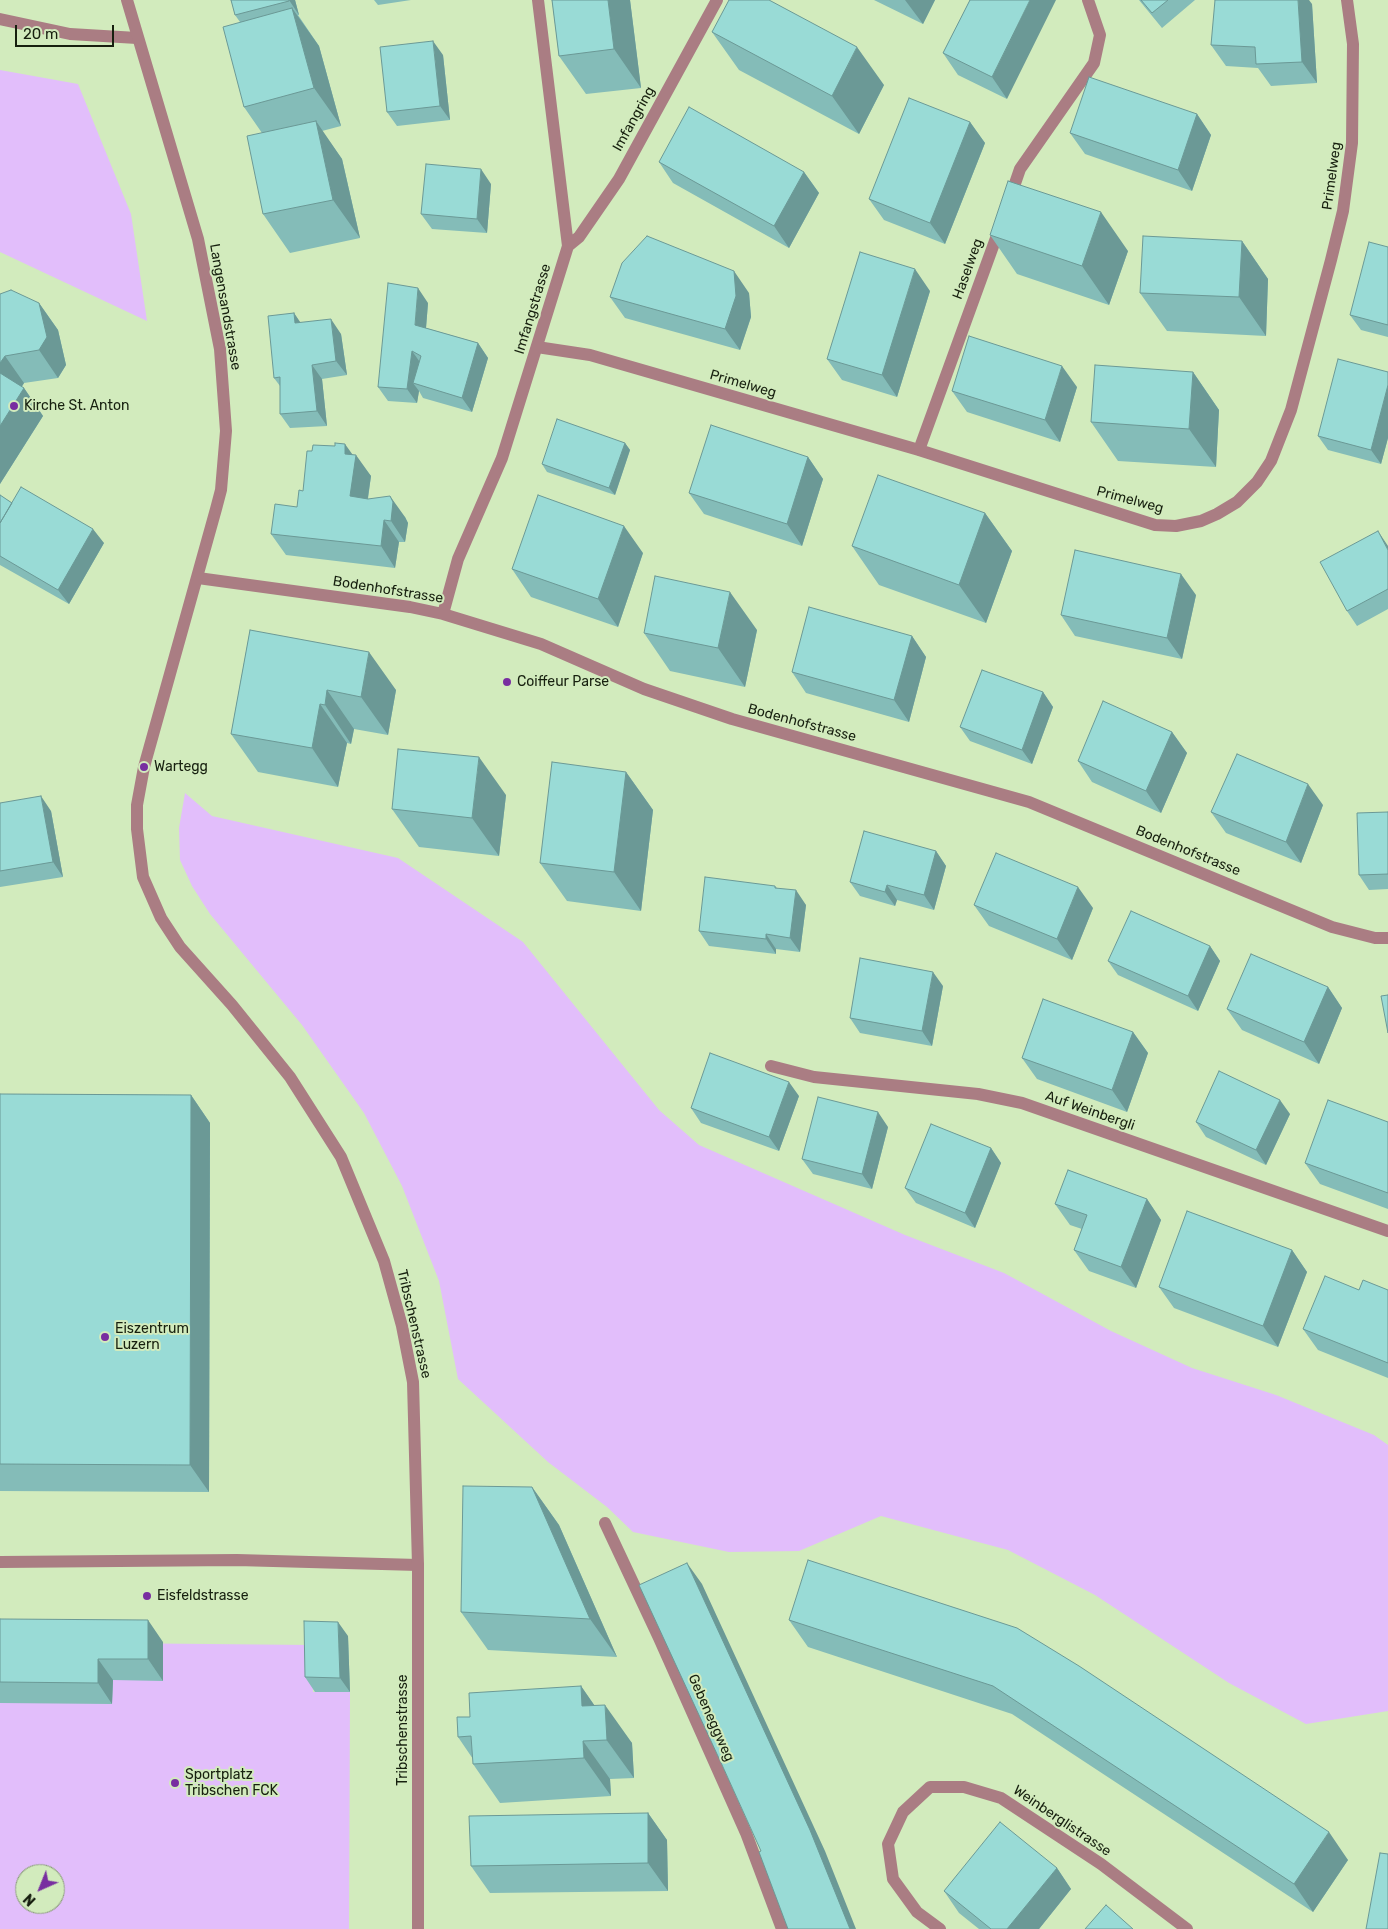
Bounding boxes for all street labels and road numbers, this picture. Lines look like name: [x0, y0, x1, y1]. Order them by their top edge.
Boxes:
street label: Imfangring: [609, 84, 659, 154]
street label: Primelweg: [1319, 141, 1345, 211]
street label: Haselweg: [949, 236, 987, 302]
street label: Langensandstrasse: [206, 242, 244, 372]
street label: Imfangstrasse: [511, 262, 555, 356]
street label: Primelweg: [708, 366, 778, 402]
street label: Primelweg: [1095, 483, 1165, 517]
street label: Bodenhofstrasse: [332, 573, 444, 607]
street label: Bodenhofstrasse: [746, 700, 858, 746]
street label: Bodenhofstrasse: [1133, 822, 1243, 880]
street label: Auf Weinbergli: [1043, 1088, 1137, 1134]
street label: Tribschenstrasse: [393, 1268, 435, 1380]
street label: Gebeneggweg: [684, 1672, 738, 1764]
street label: Tribschenstrasse: [395, 1674, 411, 1786]
street label: Weinberglistrasse: [1010, 1782, 1114, 1860]

